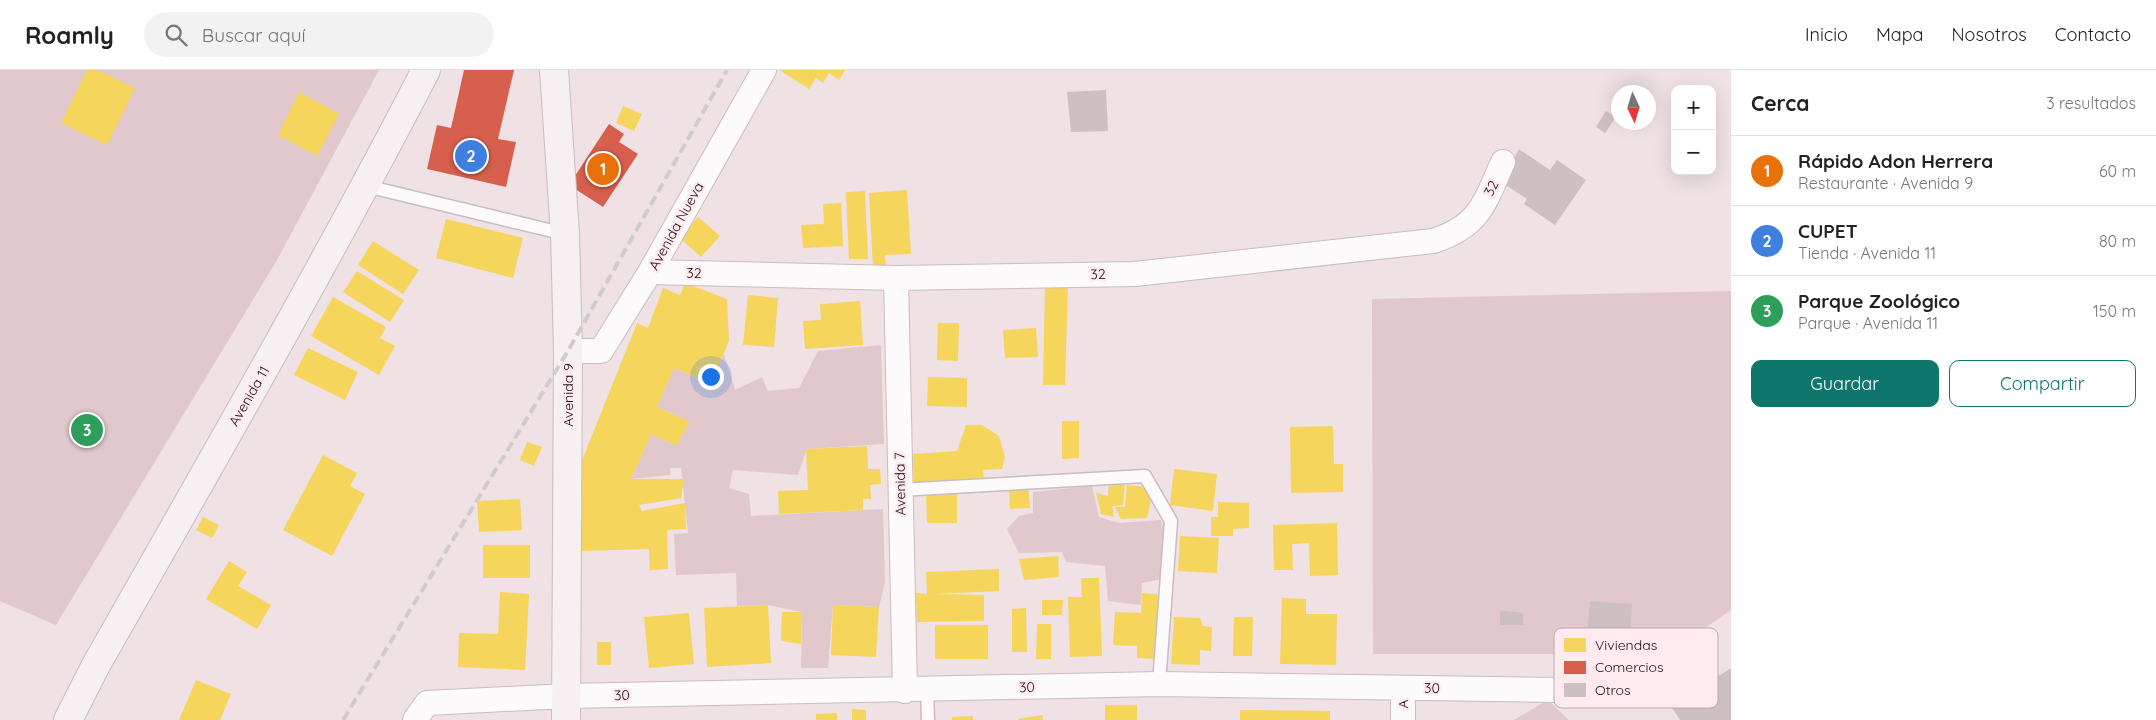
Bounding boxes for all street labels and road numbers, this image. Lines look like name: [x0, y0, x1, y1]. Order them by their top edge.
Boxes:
street label: 32: [1480, 177, 1503, 199]
street label: Avenida Nueva: [644, 179, 708, 273]
street label: 32: [686, 264, 702, 282]
street label: 32: [1090, 265, 1106, 283]
street label: Avenida 11: [225, 363, 273, 429]
street label: Avenida 9: [559, 363, 577, 427]
street label: Avenida 7: [890, 452, 910, 516]
street label: 30: [1019, 678, 1035, 696]
street label: 30: [1424, 679, 1440, 697]
street label: 30: [614, 686, 630, 704]
street label: A: [1394, 699, 1412, 709]

